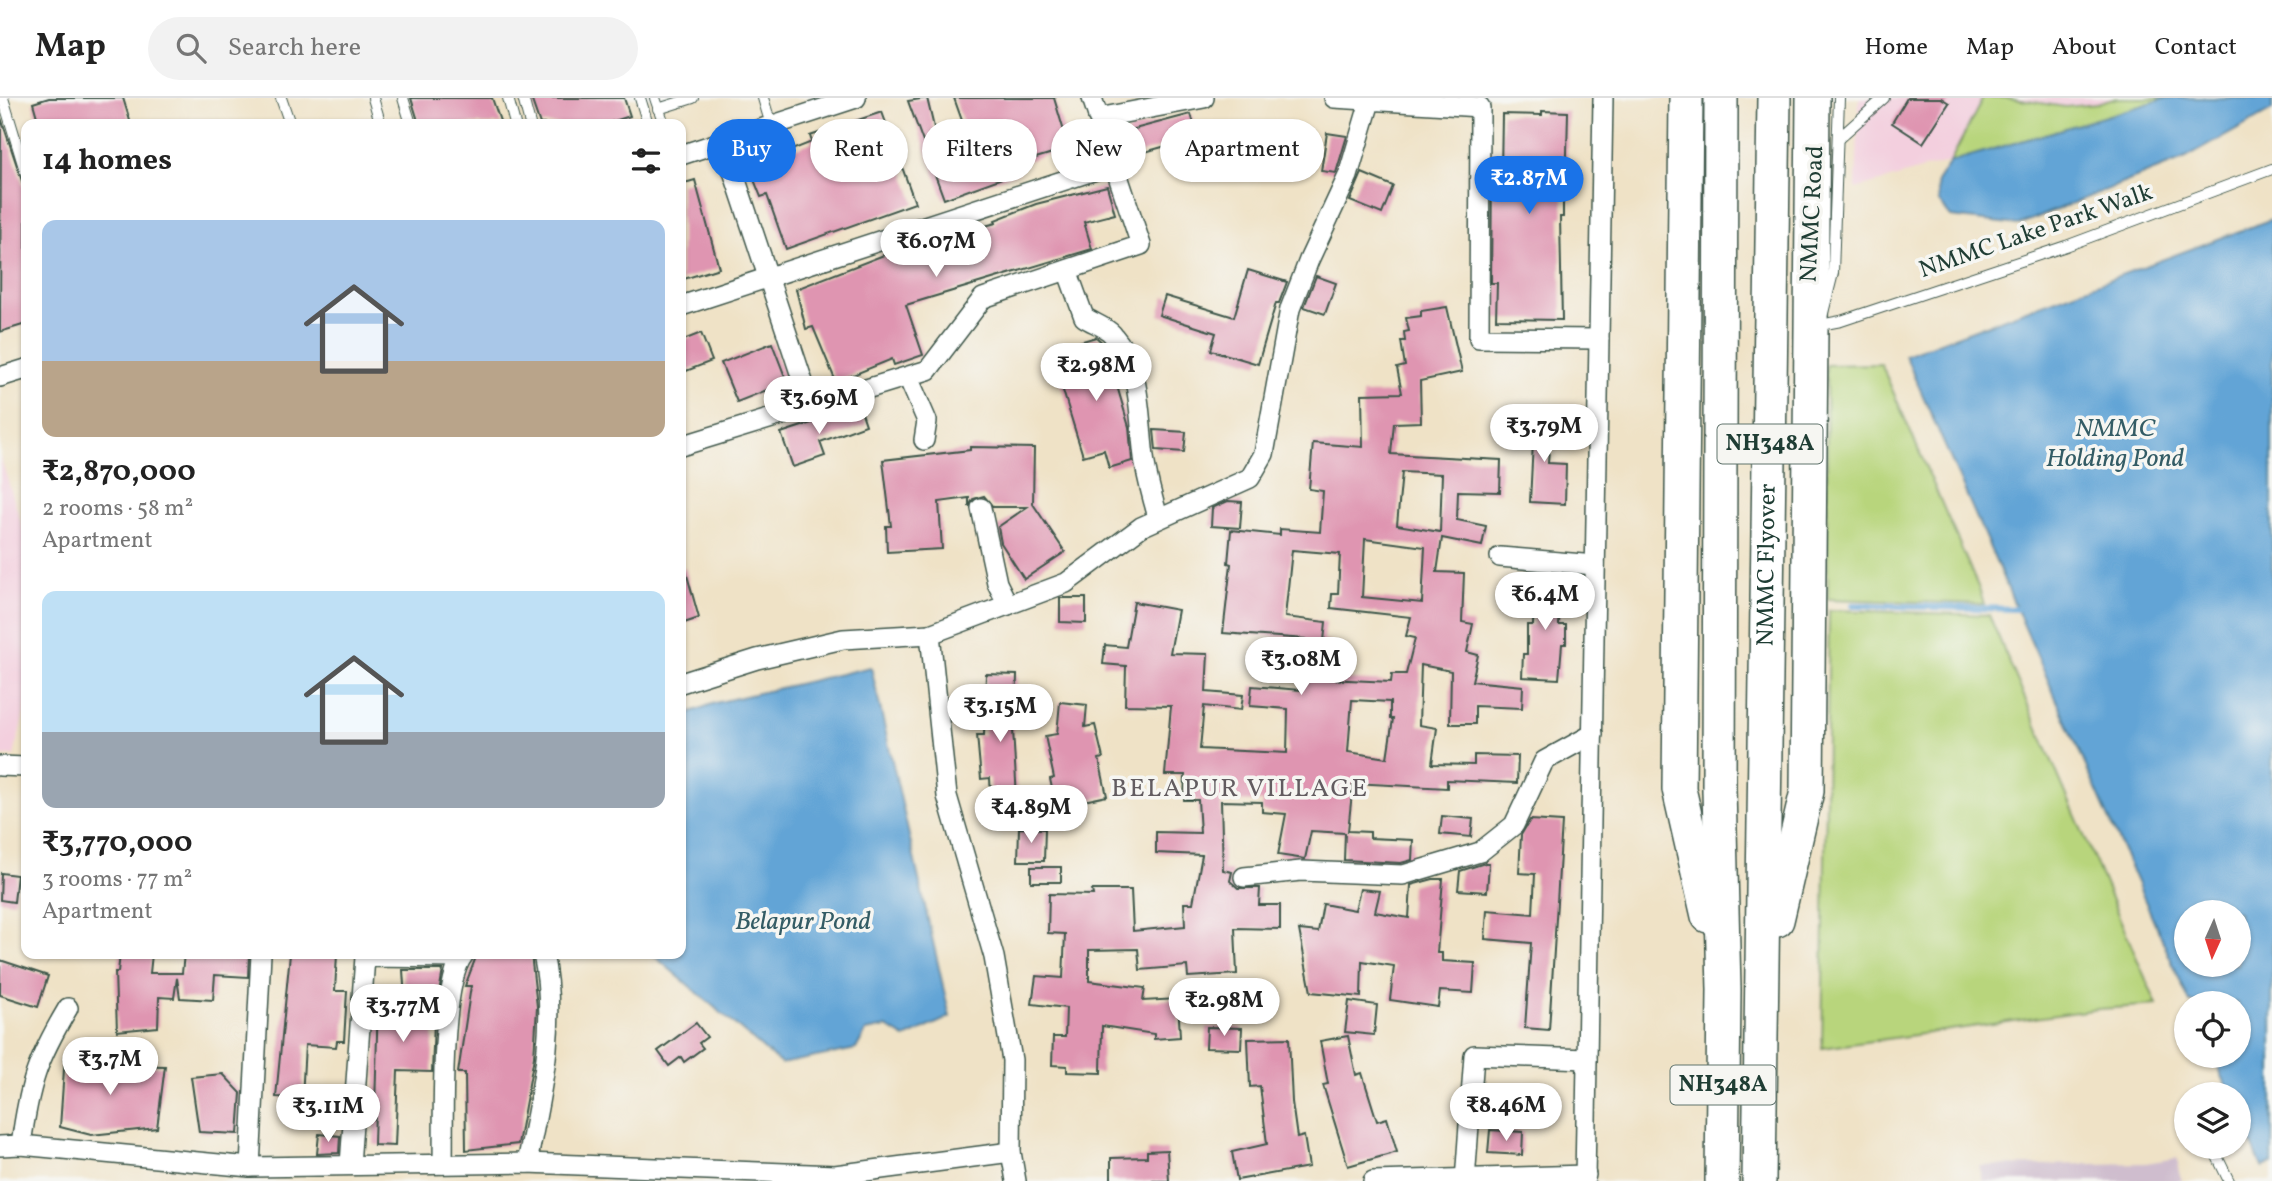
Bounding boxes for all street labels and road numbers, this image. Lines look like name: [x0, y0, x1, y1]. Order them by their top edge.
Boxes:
street label: NMMC Road: [1792, 145, 1834, 283]
street label: NMMC Lake Park Walk: [1915, 176, 2157, 288]
road number: NH348A: [1718, 424, 1823, 464]
street label: NMMC Flyover: [1749, 483, 1786, 647]
road number: NH348A: [1670, 1066, 1776, 1104]

